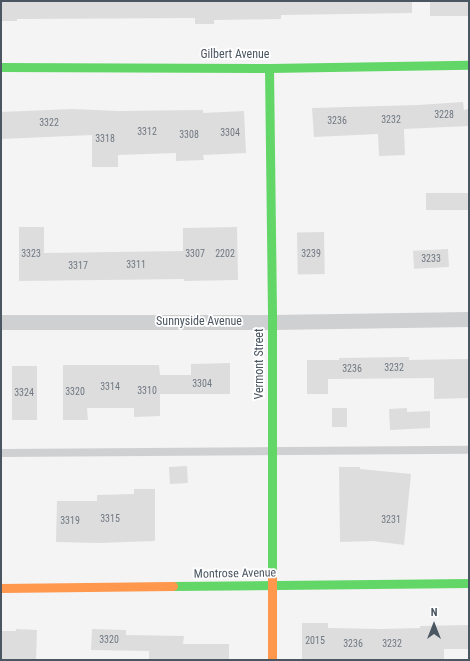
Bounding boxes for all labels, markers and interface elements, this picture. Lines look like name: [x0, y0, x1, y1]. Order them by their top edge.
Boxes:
street label: Gilbert Avenue: [201, 48, 269, 62]
house number: 3228: [434, 109, 454, 121]
house number: 3232: [381, 114, 401, 126]
house number: 3236: [327, 115, 347, 127]
house number: 3322: [39, 117, 59, 129]
house number: 3312: [137, 126, 157, 138]
house number: 3304: [220, 127, 240, 139]
house number: 3308: [179, 129, 199, 141]
house number: 3318: [95, 133, 115, 145]
house number: 3323: [21, 248, 41, 260]
house number: 3307: [185, 248, 205, 260]
house number: 2202: [215, 248, 235, 260]
house number: 3239: [301, 248, 321, 260]
house number: 3233: [421, 253, 441, 265]
house number: 3311: [126, 259, 146, 271]
house number: 3317: [68, 260, 88, 272]
street label: Sunnyside Avenue: [156, 315, 242, 329]
street label: Vermont Street: [253, 328, 267, 400]
house number: 3232: [384, 362, 404, 374]
house number: 3236: [342, 363, 362, 375]
house number: 3304: [192, 378, 212, 390]
house number: 3314: [100, 381, 120, 393]
house number: 3310: [137, 385, 157, 397]
house number: 3320: [65, 386, 85, 398]
house number: 3324: [14, 387, 34, 399]
house number: 3315: [100, 513, 120, 525]
house number: 3231: [381, 514, 401, 526]
house number: 3319: [60, 515, 80, 527]
street label: Montrose Avenue: [194, 566, 276, 582]
north arrow: [414, 605, 454, 645]
text: N: [431, 606, 437, 619]
house number: 3320: [99, 634, 119, 646]
house number: 2015: [305, 635, 325, 647]
house number: 3236: [343, 638, 363, 650]
house number: 3232: [382, 638, 402, 650]

